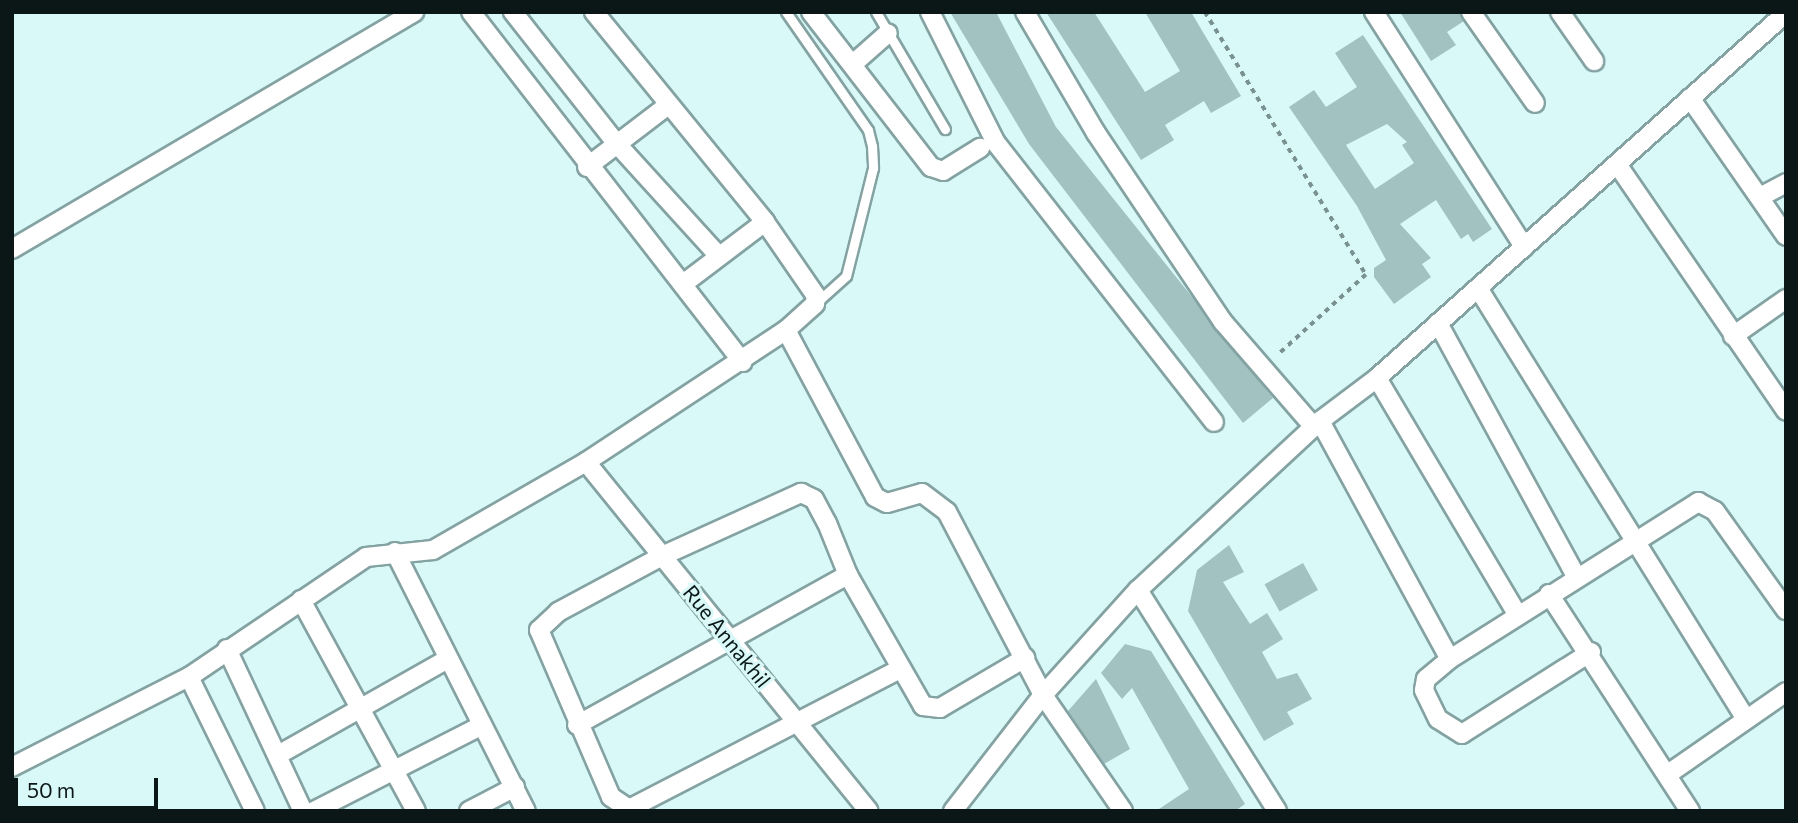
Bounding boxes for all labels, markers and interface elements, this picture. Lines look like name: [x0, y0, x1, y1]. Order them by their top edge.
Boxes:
street label: Rue Annakhil: [678, 580, 776, 692]
scale bar: [18, 764, 161, 808]
text: 50 m: [27, 777, 75, 802]

